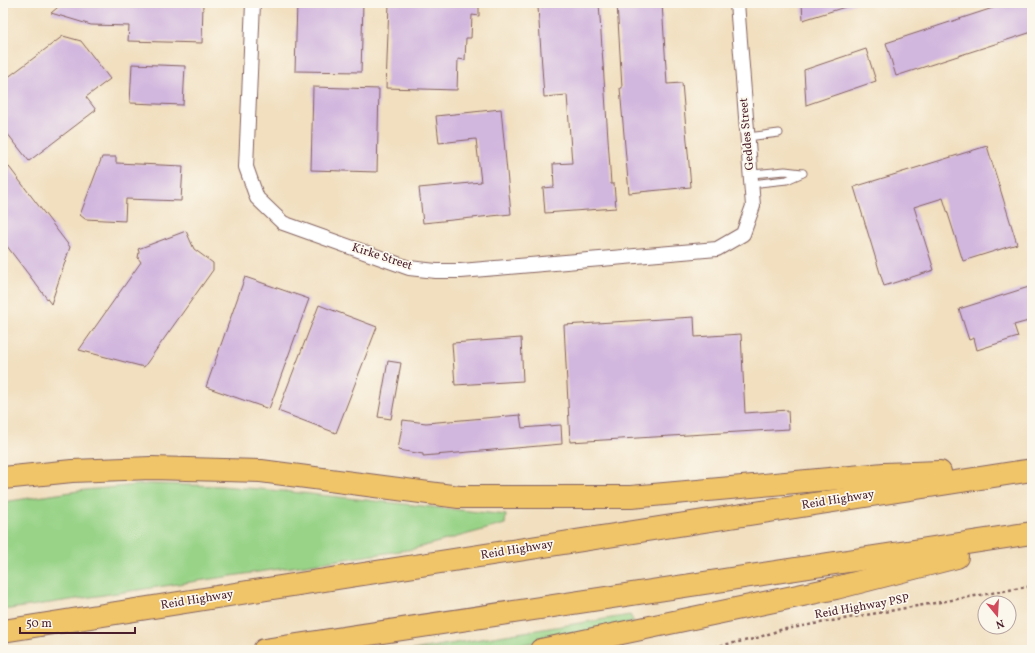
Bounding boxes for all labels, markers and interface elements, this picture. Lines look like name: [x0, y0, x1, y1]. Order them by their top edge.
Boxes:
street label: Geddes Street: [736, 97, 758, 171]
street label: Kirke Street: [350, 240, 414, 274]
street label: Reid Highway: [801, 486, 876, 514]
street label: Reid Highway: [480, 536, 555, 564]
street label: Reid Highway: [160, 586, 235, 614]
street label: Reid Highway PSP: [813, 591, 911, 623]
north arrow: [977, 595, 1017, 635]
scale bar: [20, 609, 135, 635]
text: N: [994, 615, 1006, 631]
text: 50 m: [26, 616, 52, 632]

